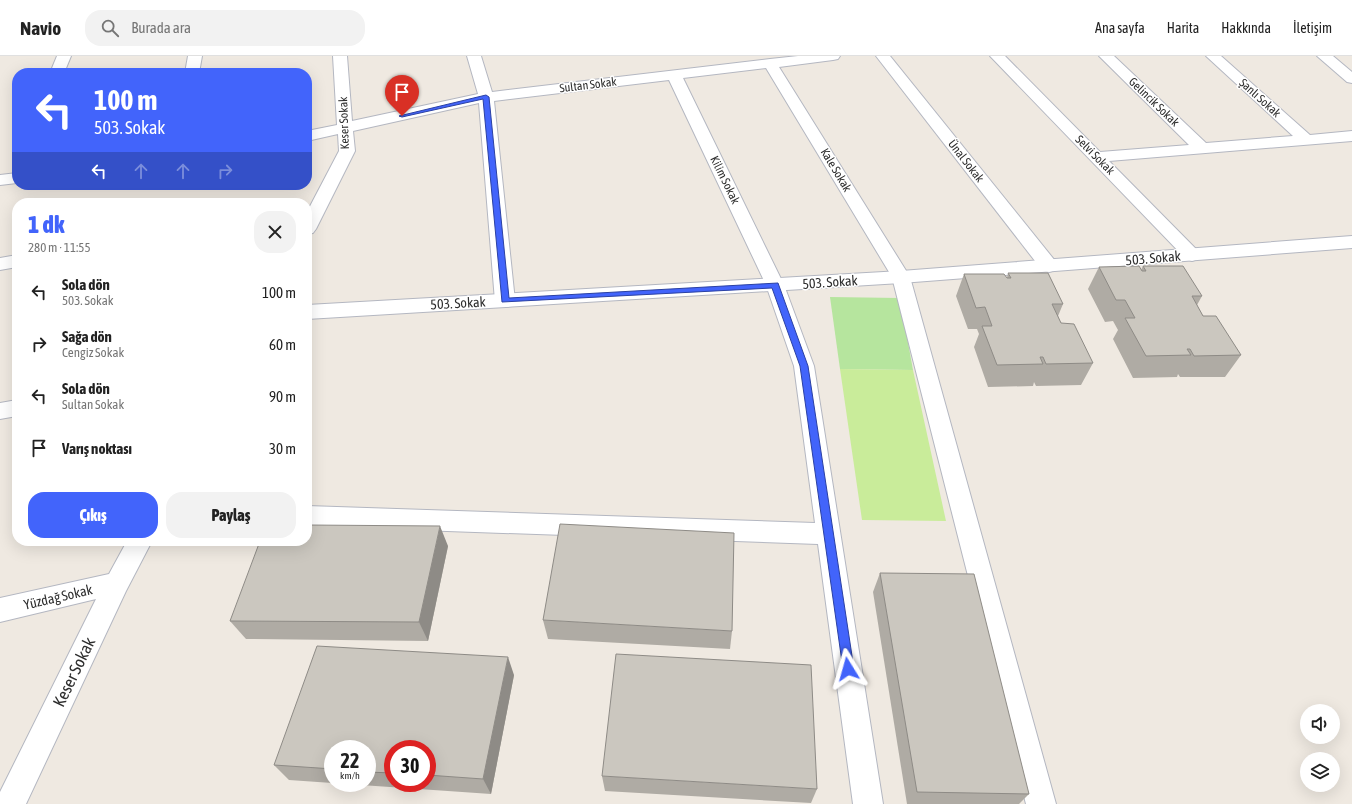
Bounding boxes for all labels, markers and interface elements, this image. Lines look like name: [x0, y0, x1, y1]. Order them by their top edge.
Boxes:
search box: [85, 10, 365, 46]
text: Navio: [20, 17, 61, 39]
icon: search: [99, 17, 121, 39]
text: Burada ara: [131, 19, 191, 36]
text: Ana sayfa: [1095, 20, 1145, 36]
text: Harita: [1167, 20, 1199, 36]
text: Hakkında: [1221, 20, 1271, 36]
text: İletişim: [1293, 20, 1332, 36]
street label: Sultan Sokak: [559, 74, 618, 95]
pin: [385, 75, 419, 116]
street label: Gelincik Sokak: [1126, 75, 1183, 130]
street label: Şanlı Sokak: [1236, 76, 1284, 121]
icon: arrive: [391, 81, 413, 103]
icon: left: [28, 84, 80, 136]
text: 100 m: [94, 84, 157, 116]
street label: Keser Sokak: [336, 96, 352, 150]
text: 503. Sokak: [94, 117, 165, 138]
street label: Selvi Sokak: [1072, 132, 1118, 178]
street label: Ünal Sokak: [945, 137, 987, 186]
street label: Kale Sokak: [818, 146, 855, 195]
street label: Kilim Sokak: [707, 154, 743, 207]
icon: left: [88, 160, 110, 182]
icon: ahead: [130, 160, 152, 182]
icon: ahead: [172, 160, 194, 182]
icon: right: [214, 160, 236, 182]
text: 1 dk: [28, 211, 65, 238]
button: close: [254, 211, 296, 253]
text: 280 m · 11:55: [28, 240, 91, 255]
street label: 503. Sokak: [1125, 248, 1181, 268]
street label: 503. Sokak: [802, 272, 858, 292]
text: Sola dön: [62, 276, 110, 293]
icon: left: [28, 281, 50, 303]
text: 100 m: [262, 284, 296, 301]
text: 503. Sokak: [62, 293, 113, 308]
street label: 503. Sokak: [430, 294, 486, 312]
text: Sağa dön: [62, 328, 112, 345]
icon: right: [28, 333, 50, 355]
text: 60 m: [269, 336, 296, 353]
text: Cengiz Sokak: [62, 345, 124, 360]
text: Sola dön: [62, 380, 110, 397]
icon: left: [28, 385, 50, 407]
text: 90 m: [269, 388, 296, 405]
text: Sultan Sokak: [62, 397, 124, 412]
icon: arrive: [28, 437, 50, 459]
text: Varış noktası: [62, 440, 132, 457]
text: 30 m: [269, 440, 296, 457]
button: Çıkış: [28, 492, 158, 538]
button: Paylaş: [166, 492, 296, 538]
street label: Yüzdağ Sokak: [22, 581, 94, 613]
street label: Keser Sokak: [49, 634, 100, 710]
position arrow: [827, 648, 869, 690]
map controls: [1300, 704, 1340, 792]
button: sound: [1300, 704, 1340, 744]
speed limit sign: 30: [384, 740, 436, 792]
text: 22: [341, 749, 359, 772]
button: layers: [1300, 752, 1340, 792]
text: km/h: [340, 770, 360, 781]

